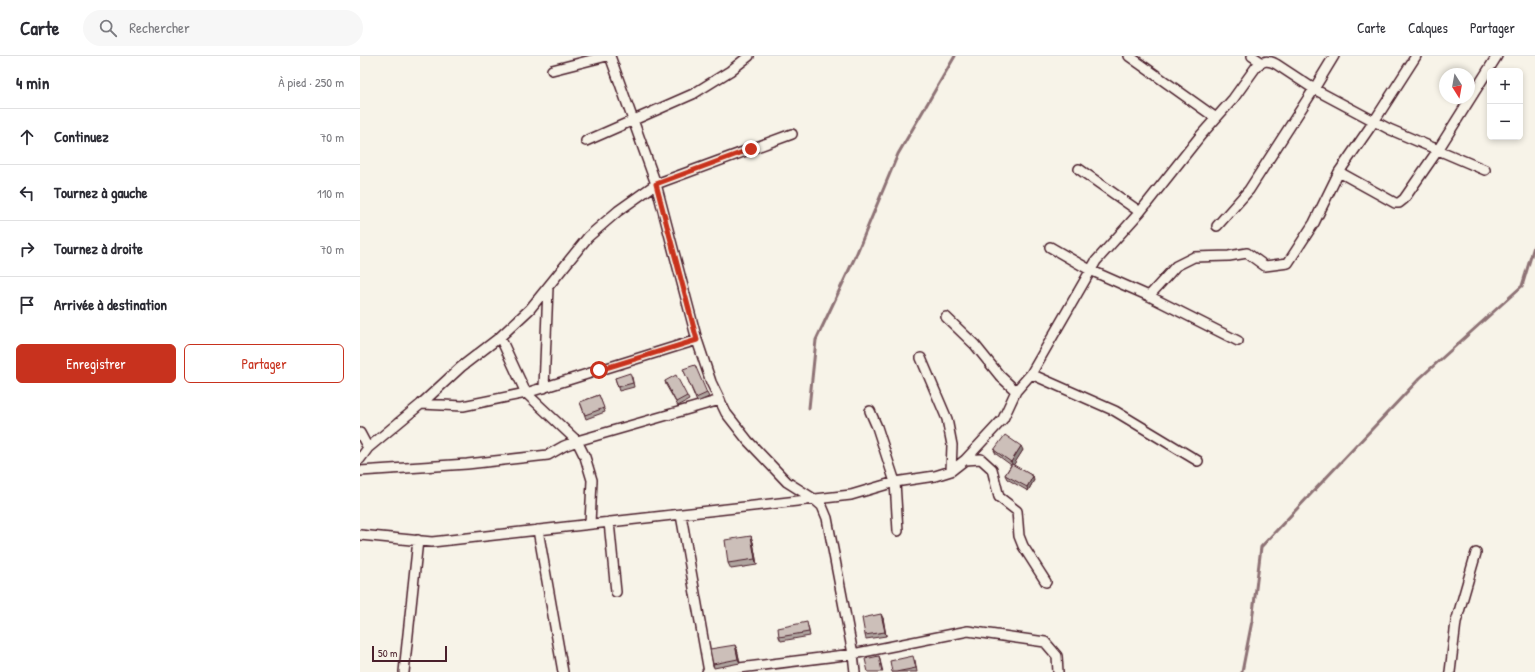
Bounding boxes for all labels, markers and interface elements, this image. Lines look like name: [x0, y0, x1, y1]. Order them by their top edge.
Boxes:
search box: [83, 10, 363, 46]
text: Carte: [20, 15, 59, 41]
icon: search: [97, 17, 119, 39]
text: Rechercher: [129, 17, 190, 38]
text: Carte: [1357, 18, 1386, 37]
text: Calques: [1408, 18, 1448, 37]
text: Partager: [1470, 18, 1515, 37]
north arrow: [1439, 68, 1475, 104]
map controls: [1487, 68, 1523, 140]
button: +: [1487, 68, 1523, 104]
text: 4 min: [16, 71, 49, 94]
text: À pied · 250 m: [278, 73, 344, 91]
button: −: [1487, 104, 1523, 140]
icon: ahead: [16, 126, 38, 148]
text: Continuez: [54, 126, 109, 147]
text: 70 m: [320, 128, 344, 146]
route end: [742, 140, 760, 158]
icon: left: [16, 182, 38, 204]
text: Tournez à gauche: [54, 182, 147, 203]
text: 110 m: [317, 184, 344, 202]
icon: right: [16, 238, 38, 260]
text: Tournez à droite: [54, 238, 143, 259]
text: 70 m: [320, 240, 344, 258]
icon: arrive: [16, 294, 38, 316]
text: Arrivée à destination: [54, 294, 167, 315]
button: Enregistrer: [16, 344, 176, 383]
button: Partager: [184, 344, 344, 383]
route start: [590, 361, 608, 379]
scale bar: [372, 644, 447, 663]
text: 50 m: [378, 646, 398, 660]

